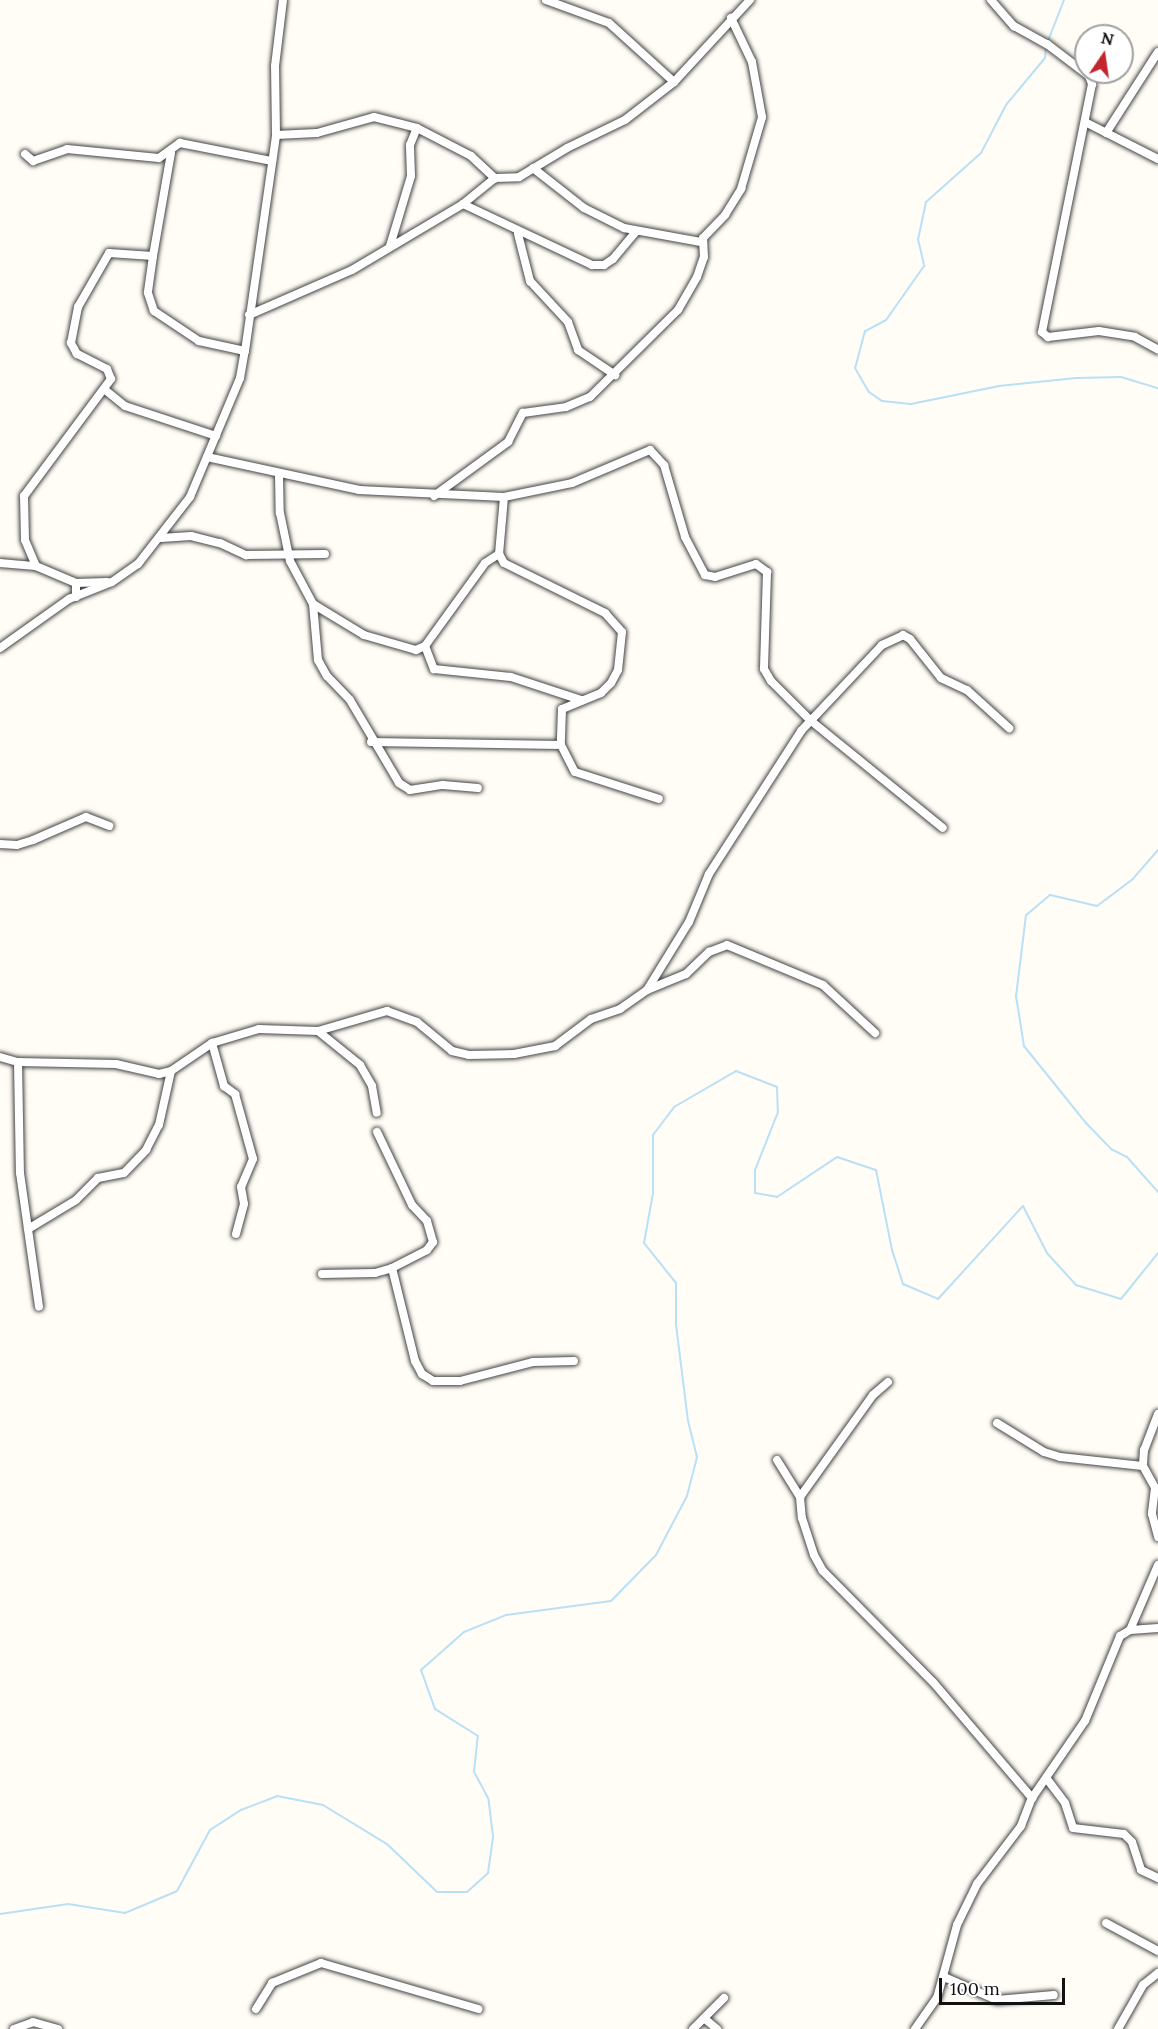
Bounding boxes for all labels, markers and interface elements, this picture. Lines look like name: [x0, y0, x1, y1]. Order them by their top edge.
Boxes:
north arrow: [1074, 24, 1134, 84]
text: N: [1099, 27, 1116, 50]
scale bar: [942, 1966, 1068, 2004]
text: 100 m: [950, 1977, 1000, 2000]

